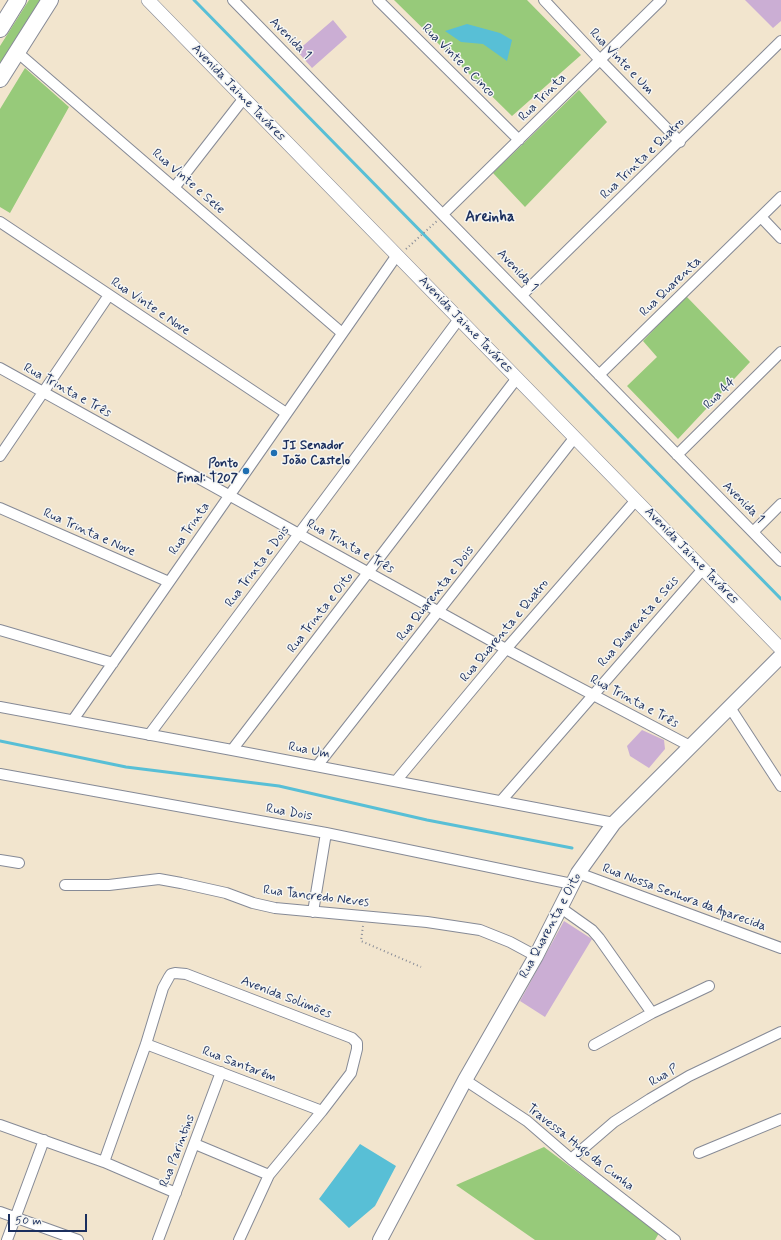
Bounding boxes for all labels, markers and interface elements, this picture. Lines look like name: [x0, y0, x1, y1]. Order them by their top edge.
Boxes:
street label: Avenida 1: [266, 15, 314, 63]
street label: Rua Vinte e Cinco: [418, 21, 498, 101]
street label: Rua Vinte e Um: [585, 26, 657, 98]
street label: Avenida Jaime Taváres: [188, 41, 288, 145]
street label: Rua Trinta: [516, 71, 570, 125]
street label: Rua Trinta e Quatro: [598, 115, 688, 203]
street label: Rua Vinte e Sete: [148, 146, 228, 218]
district label: Areinha: [465, 209, 515, 227]
street label: Avenida 1: [493, 247, 541, 295]
street label: Rua Quarenta: [637, 254, 705, 320]
street label: Avenida Jaime Taváres: [415, 273, 515, 377]
street label: Rua Vinte e Nove: [107, 275, 193, 339]
street label: Rua Trinta e Três: [20, 360, 114, 422]
street label: Rua 44: [701, 375, 739, 413]
place label: JI Senador João Castelo: [282, 438, 350, 469]
marker: JI Senador João Castelo: [269, 448, 279, 458]
place label: Ponto Final: T207: [177, 456, 238, 487]
marker: Ponto Final: T207: [241, 466, 251, 476]
street label: Avenida 1: [719, 479, 767, 527]
street label: Rua Trinta: [166, 500, 214, 558]
street label: Avenida Jaime Taváres: [641, 504, 741, 608]
street label: Rua Trinta e Nove: [40, 506, 138, 560]
street label: Rua Trinta e Três: [303, 516, 397, 578]
street label: Rua Trinta e Dois: [222, 523, 294, 611]
street label: Rua Quarenta e Dois: [394, 543, 478, 645]
street label: Rua Trinta e Oito: [285, 569, 357, 657]
street label: Rua Quarenta e Seis: [595, 573, 683, 671]
street label: Rua Quarenta e Quatro: [457, 576, 553, 686]
street label: Rua Trinta e Três: [587, 672, 681, 732]
street label: Rua Um: [287, 739, 331, 763]
street label: Rua Dois: [265, 801, 313, 825]
street label: Rua Nossa Senhora da Aparecida: [600, 861, 768, 935]
street label: Rua Quarenta e Oito: [517, 871, 585, 981]
street label: Rua Tancredo Neves: [262, 883, 370, 911]
street label: Avenida Solimões: [238, 973, 334, 1023]
street label: Rua Santarém: [200, 1044, 278, 1086]
street label: Rua P: [647, 1061, 681, 1091]
street label: Travessa Hugo da Cunha: [523, 1101, 637, 1195]
street label: Rua Parintins: [157, 1112, 199, 1190]
scale bar: [10, 1206, 89, 1232]
text: 50 m: [15, 1213, 42, 1229]

